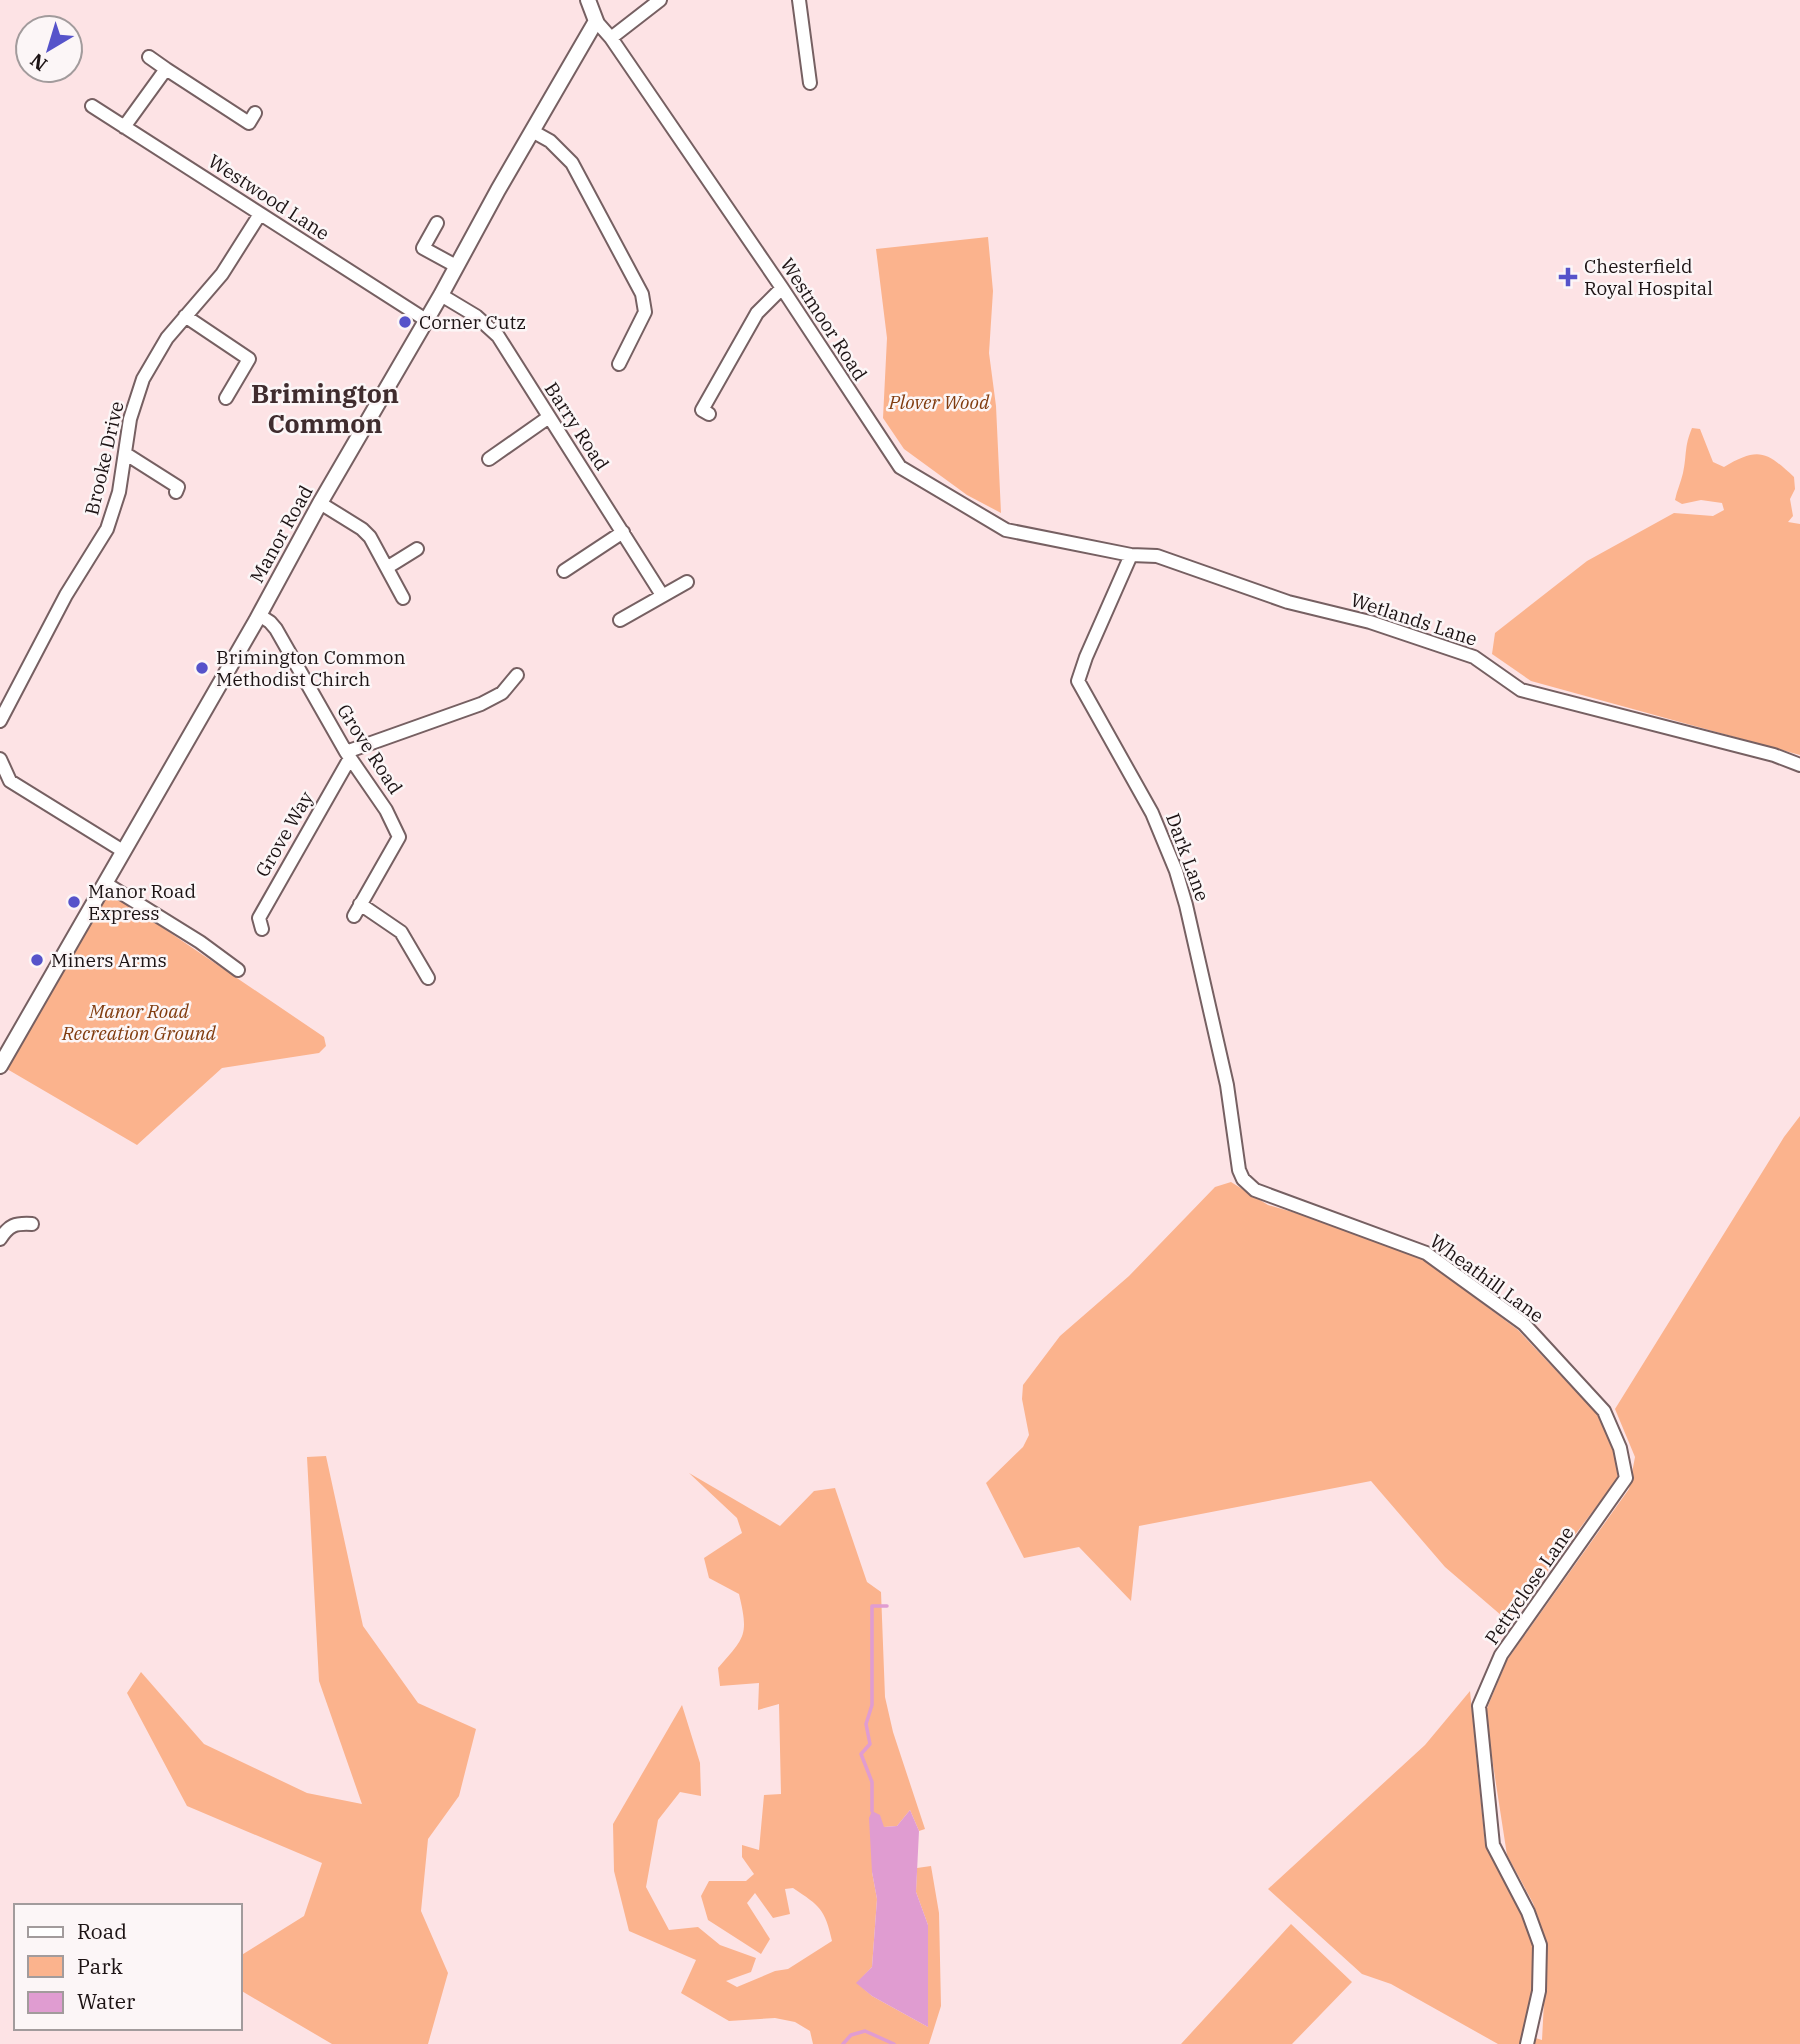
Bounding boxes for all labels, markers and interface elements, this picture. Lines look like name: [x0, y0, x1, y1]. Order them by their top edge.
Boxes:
north arrow: [14, 14, 84, 84]
text: N: [25, 48, 52, 76]
street label: Westwood Lane: [204, 149, 334, 245]
street label: Westmoor Road: [775, 253, 873, 385]
place label: Chesterfield Royal Hospital: [1584, 254, 1713, 300]
marker: Chesterfield Royal Hospital: [1558, 267, 1578, 287]
place label: Corner Cutz: [419, 310, 526, 334]
marker: Corner Cutz: [397, 314, 413, 330]
district label: Brimington Common: [251, 376, 399, 440]
street label: Barry Road: [540, 377, 614, 475]
park label: Plover Wood: [888, 390, 990, 414]
street label: Brooke Drive: [79, 399, 129, 517]
street label: Manor Road: [244, 481, 318, 587]
street label: Wetlands Lane: [1348, 587, 1480, 651]
place label: Brimington Common Methodist Chirch: [216, 645, 406, 691]
marker: Brimington Common Methodist Chirch: [194, 660, 210, 676]
street label: Grove Road: [332, 699, 408, 799]
street label: Grove Way: [250, 786, 319, 881]
street label: Dark Lane: [1161, 810, 1215, 904]
place label: Manor Road Express: [88, 879, 196, 925]
marker: Manor Road Express: [66, 894, 82, 910]
place label: Miners Arms: [51, 948, 167, 972]
marker: Miners Arms: [29, 952, 45, 968]
park label: Manor Road Recreation Ground: [61, 999, 217, 1045]
street label: Wheathill Lane: [1425, 1229, 1549, 1327]
street label: Pettyclose Lane: [1479, 1521, 1579, 1649]
legend: [14, 1904, 242, 2030]
text: Road: [77, 1917, 127, 1945]
text: Park: [77, 1952, 124, 1980]
text: Water: [77, 1987, 136, 2015]

